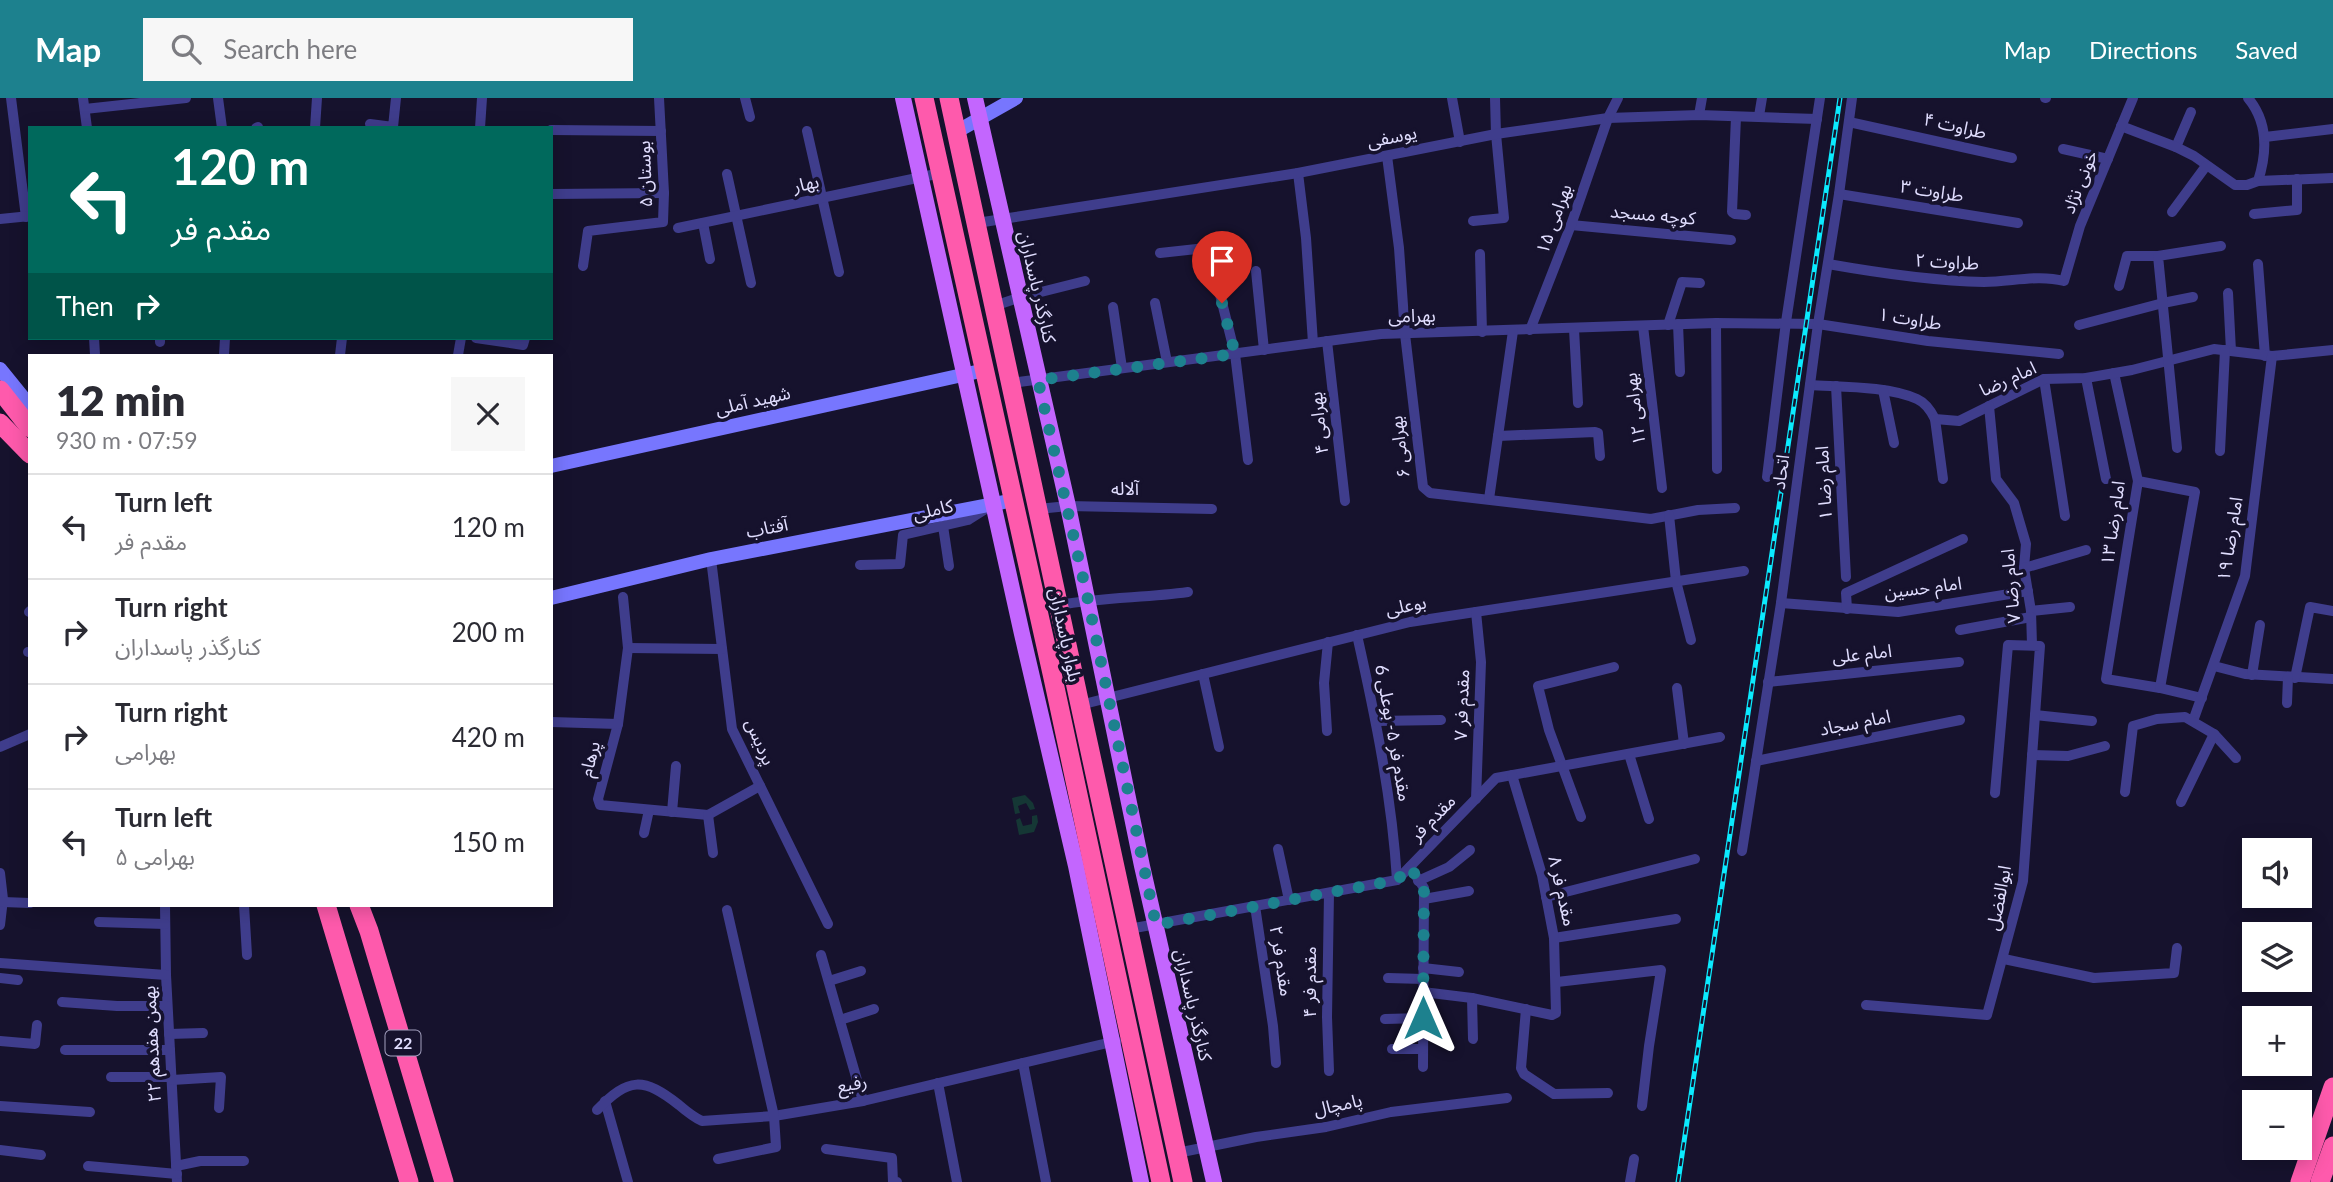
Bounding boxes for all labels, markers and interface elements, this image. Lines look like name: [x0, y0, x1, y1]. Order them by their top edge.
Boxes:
search box: [143, 18, 633, 81]
text: Map: [35, 29, 101, 69]
icon: search: [167, 30, 205, 68]
text: Search here: [223, 33, 357, 65]
text: Map: [2004, 35, 2051, 64]
text: Directions: [2089, 35, 2197, 64]
text: Saved: [2235, 35, 2298, 64]
street label: طراوت ۴: [1921, 107, 1989, 144]
street label: یوسفی: [1365, 120, 1419, 153]
text: 120 m: [171, 137, 309, 195]
street label: بوستان ۵: [632, 140, 657, 208]
street label: خونی نژاد: [2056, 147, 2103, 217]
icon: left: [56, 154, 147, 245]
street label: بهار: [790, 170, 821, 198]
street label: طراوت ۳: [1899, 174, 1965, 207]
street label: بهرامی ۱۵: [1530, 181, 1577, 257]
street label: کوچه مسجد: [1609, 199, 1697, 230]
text: مقدم فر: [171, 208, 271, 247]
street label: کنارگذر پاسداران: [1013, 229, 1062, 346]
pin: [1192, 231, 1252, 303]
icon: arrive: [1203, 242, 1241, 280]
street label: طراوت ۲: [1914, 248, 1980, 275]
icon: right: [128, 287, 166, 325]
text: Then: [56, 290, 114, 322]
street label: طراوت ۱: [1877, 302, 1943, 335]
street label: بهرامی: [1388, 304, 1436, 327]
street label: امام رضا: [1976, 356, 2041, 404]
street label: بهرامی ۱۲: [1619, 372, 1650, 447]
text: 12 min: [56, 375, 185, 425]
button: close: [451, 377, 525, 451]
street label: شهید آملی: [713, 381, 793, 420]
street label: بهرامی ۴: [1304, 391, 1333, 455]
street label: بهرامی ۶: [1384, 415, 1415, 480]
text: 930 m · 07:59: [56, 426, 198, 454]
street label: امام رضا ۱: [1810, 445, 1840, 521]
street label: اتحاد: [1767, 453, 1793, 491]
street label: آلاله: [1111, 477, 1140, 499]
street label: امام رضا ۱۳: [2095, 479, 2133, 567]
text: Turn left: [115, 486, 212, 518]
street label: کاملی: [910, 494, 956, 525]
street label: امام رضا ۱۹: [2211, 495, 2250, 583]
icon: left: [56, 508, 94, 546]
text: 120 m: [452, 511, 525, 543]
street label: آفتاب: [744, 512, 790, 542]
text: مقدم فر: [115, 527, 187, 555]
street label: امام رضا ۷: [1996, 548, 2028, 624]
street label: امام حسین: [1883, 571, 1963, 607]
street label: بلوار پاسداران: [1044, 586, 1087, 684]
street label: بوعلی: [1384, 590, 1428, 621]
text: Turn right: [115, 591, 228, 623]
icon: right: [56, 613, 94, 651]
text: 200 m: [452, 616, 525, 648]
text: کنارگذر پاسداران: [115, 632, 261, 660]
street label: امام علی: [1831, 639, 1893, 671]
street label: مقدم فر ۵- بوعلی 6: [1367, 663, 1417, 804]
street label: مقدم فر ۷: [1449, 669, 1477, 741]
text: Turn right: [115, 696, 228, 728]
street label: امام سجاد: [1818, 704, 1893, 744]
street label: پردیس: [740, 715, 781, 769]
icon: right: [56, 718, 94, 756]
text: 420 m: [452, 721, 525, 753]
text: بهرامی: [115, 737, 176, 765]
street label: پرهام: [574, 738, 608, 780]
street label: مقدم فر: [1404, 789, 1463, 849]
text: Turn left: [115, 801, 212, 833]
icon: left: [56, 823, 94, 861]
text: 150 m: [452, 826, 525, 858]
map controls: [2242, 838, 2312, 1160]
button: sound: [2242, 838, 2312, 908]
text: بهرامی ۵: [115, 842, 195, 870]
street label: مقدم فر ۸: [1540, 854, 1582, 929]
street label: ابوالفضل: [1981, 863, 2016, 932]
button: layers: [2242, 922, 2312, 992]
street label: مقدم فر ۲: [1262, 924, 1298, 998]
street label: مقدم فر ۴: [1298, 946, 1324, 1018]
street label: کنارگذر پاسداران: [1169, 947, 1218, 1064]
position arrow: [1386, 981, 1460, 1055]
street label: ۲۲ بهمن هفدهم: [137, 985, 168, 1103]
button: +: [2242, 1006, 2312, 1076]
road number: 22: [386, 1030, 420, 1056]
street label: رفیع: [835, 1069, 870, 1101]
street label: پامچال: [1311, 1088, 1364, 1121]
button: −: [2242, 1090, 2312, 1160]

